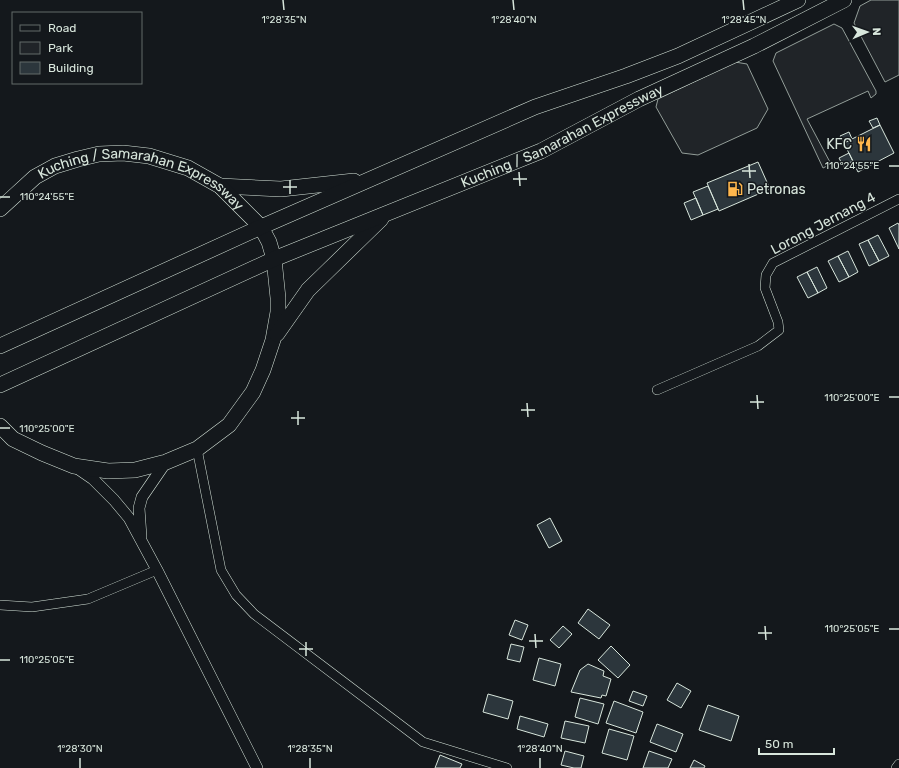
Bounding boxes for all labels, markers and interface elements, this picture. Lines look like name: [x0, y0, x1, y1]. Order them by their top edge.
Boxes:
legend: [12, 12, 142, 84]
north arrow: [847, 12, 887, 52]
text: 1°28'35"N: [261, 14, 307, 26]
text: 1°28'40"N: [491, 14, 537, 26]
text: 1°28'45"N: [722, 14, 766, 26]
text: Road: [48, 21, 76, 35]
text: N: [870, 27, 883, 36]
text: Park: [48, 41, 74, 55]
text: Building: [48, 61, 94, 75]
street label: Kuching / Samarahan Expressway: [459, 81, 666, 191]
restaurant icon: KFC: [855, 135, 873, 153]
place label: KFC: [826, 136, 852, 153]
street label: Kuching / Samarahan Expressway: [35, 144, 247, 214]
text: 110°24'55"E: [825, 160, 879, 172]
fuel station icon: Petronas: [726, 180, 744, 198]
place label: Petronas: [747, 181, 806, 198]
street label: Lorong Jernang 4: [768, 188, 879, 258]
text: 110°24'55"E: [20, 191, 74, 203]
text: 110°25'00"E: [824, 392, 880, 404]
text: 110°25'00"E: [19, 423, 75, 435]
text: 110°25'05"E: [825, 623, 879, 635]
text: 110°25'05"E: [20, 654, 74, 666]
scale bar: [759, 730, 834, 756]
text: 50 m: [765, 737, 793, 751]
text: 1°28'30"N: [57, 743, 103, 755]
text: 1°28'35"N: [287, 743, 333, 755]
text: 1°28'40"N: [517, 743, 563, 755]

